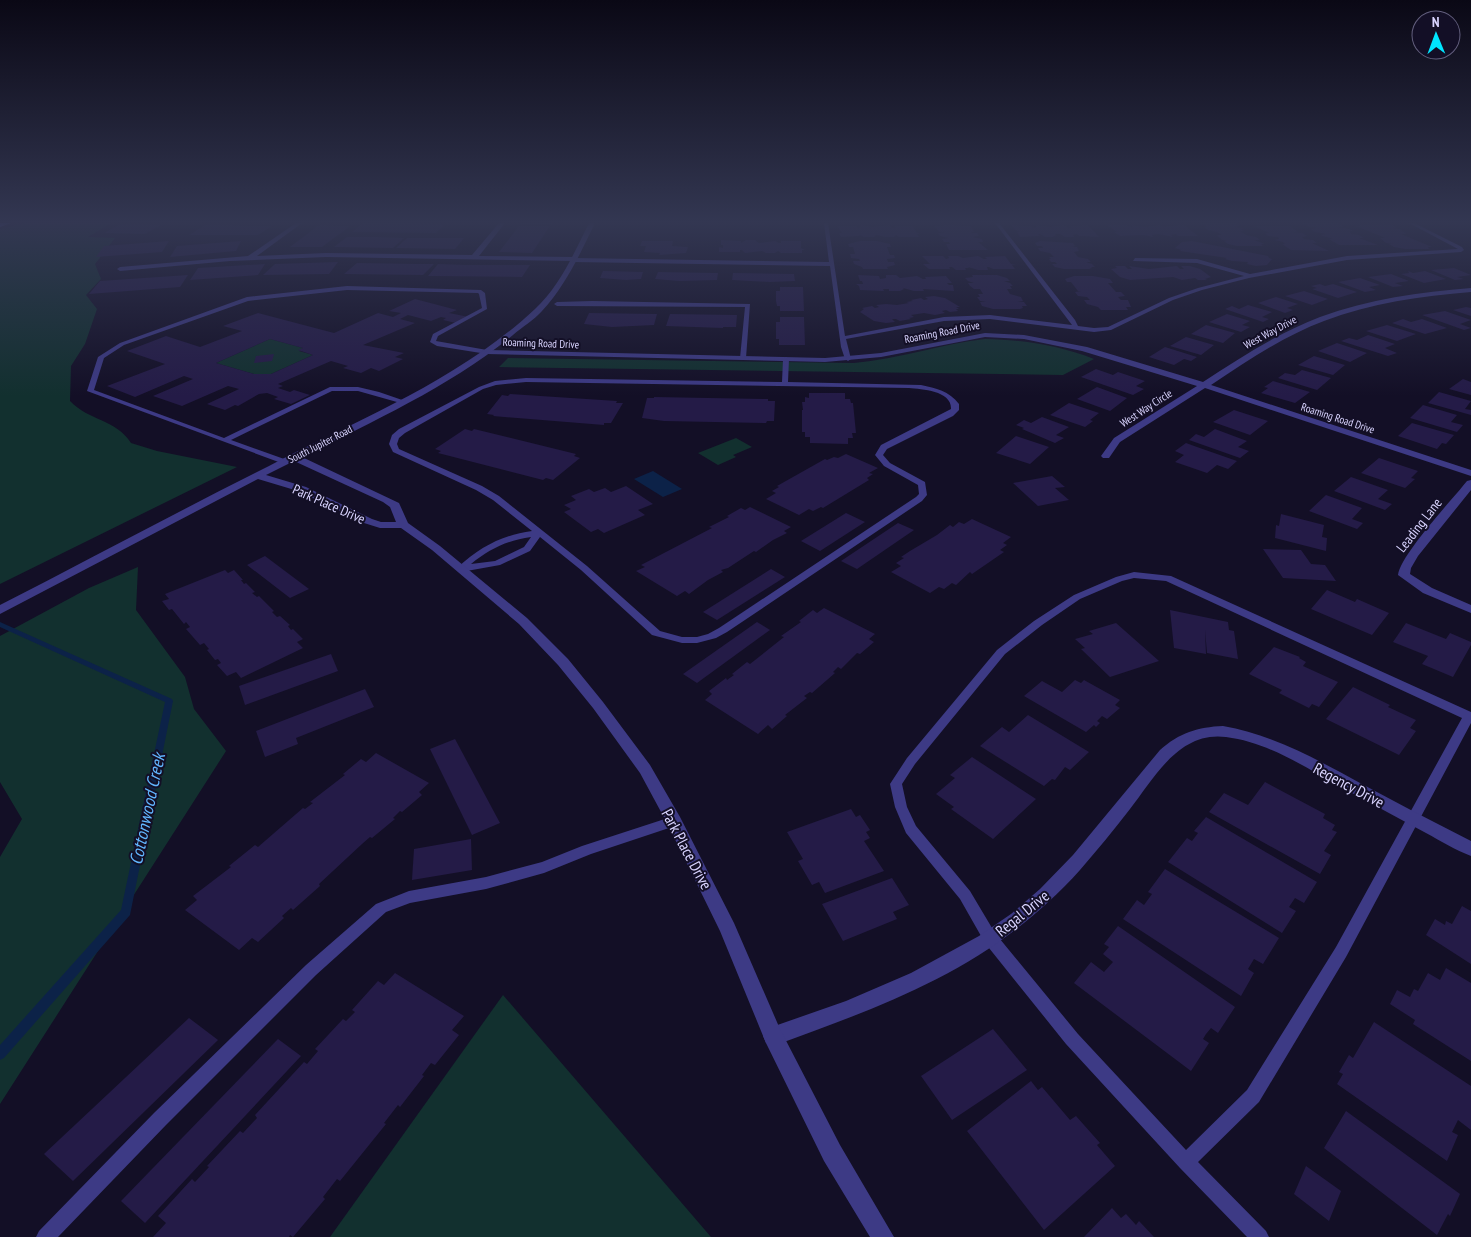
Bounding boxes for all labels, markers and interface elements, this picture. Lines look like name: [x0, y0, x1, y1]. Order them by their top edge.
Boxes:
north arrow: [1411, 10, 1461, 60]
text: N: [1432, 13, 1440, 31]
street label: West Way Drive: [1241, 312, 1299, 352]
street label: Roaming Road Drive: [903, 318, 981, 346]
street label: Roaming Road Drive: [502, 335, 580, 351]
street label: West Way Circle: [1117, 386, 1175, 430]
street label: Roaming Road Drive: [1299, 400, 1377, 437]
street label: South Jupiter Road: [285, 422, 355, 466]
street label: Park Place Drive: [290, 480, 368, 528]
street label: Leading Lane: [1392, 494, 1446, 556]
water label: Cottonwood Creek: [124, 749, 170, 867]
street label: Regency Drive: [1310, 758, 1388, 812]
street label: Park Place Drive: [657, 805, 717, 893]
street label: Regal Drive: [991, 885, 1053, 941]

